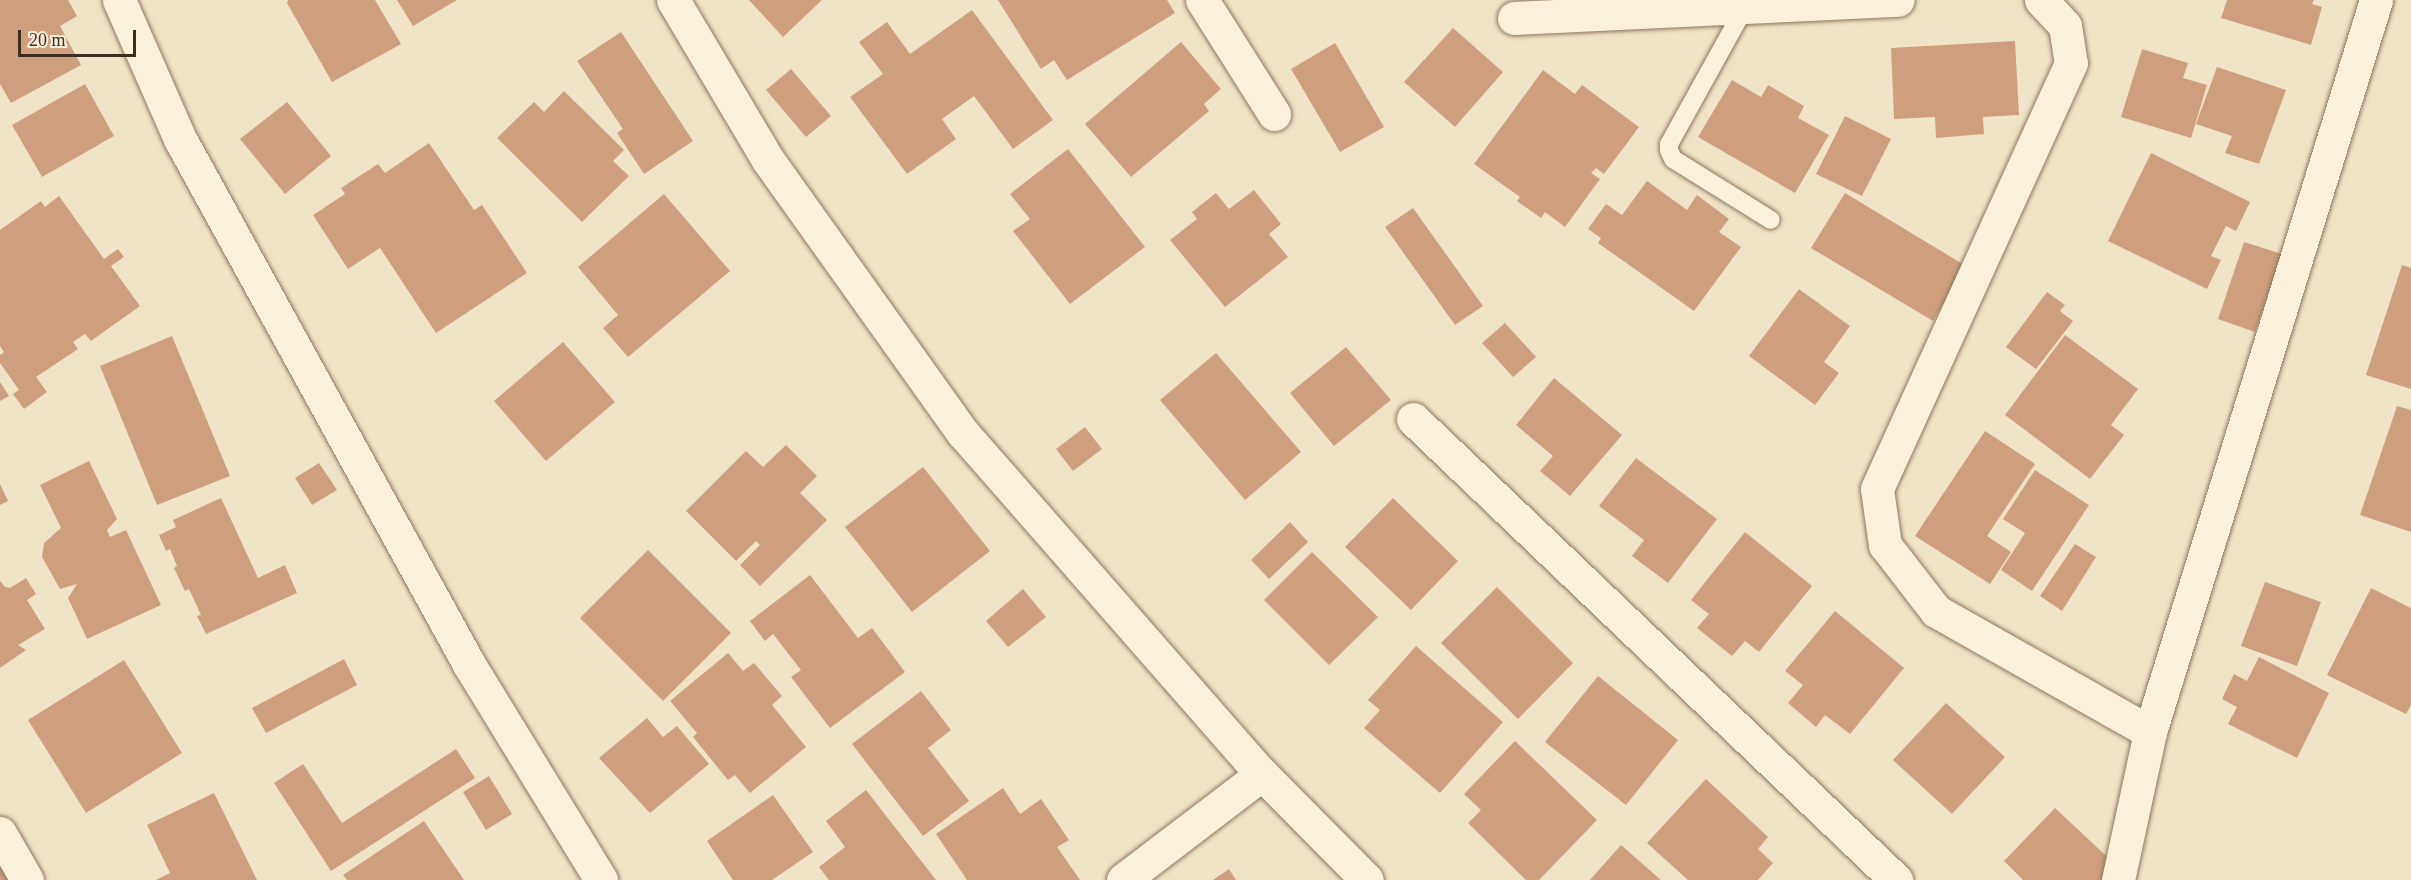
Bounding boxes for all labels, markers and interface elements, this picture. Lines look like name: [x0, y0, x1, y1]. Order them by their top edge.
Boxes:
scale bar: [21, 18, 140, 56]
text: 20 m: [29, 30, 66, 50]

